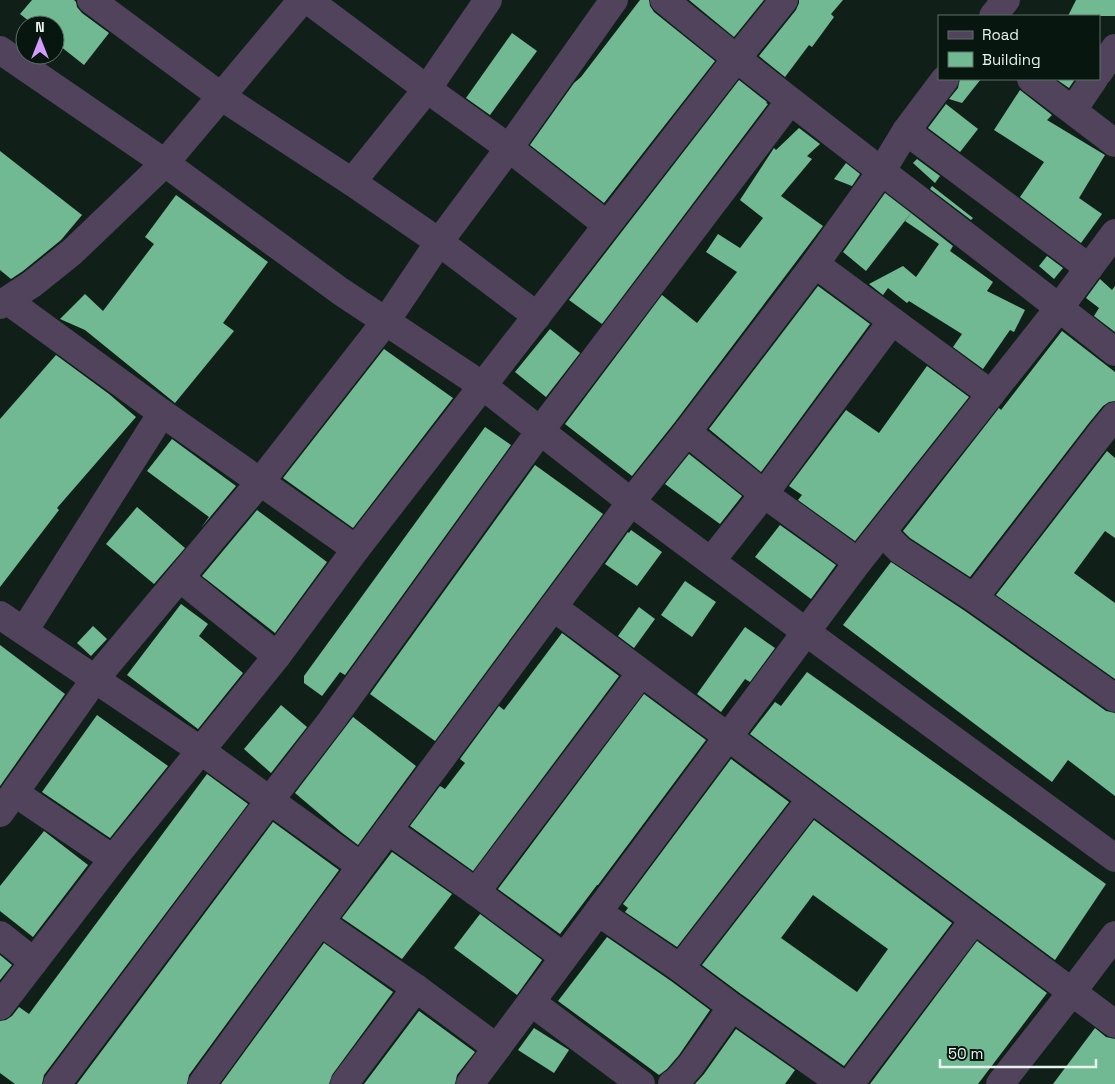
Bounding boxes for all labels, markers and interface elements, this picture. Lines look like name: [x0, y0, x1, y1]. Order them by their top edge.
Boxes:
north arrow: [15, 15, 65, 65]
legend: [938, 15, 1100, 80]
text: N: [35, 18, 45, 36]
text: Road: [982, 25, 1019, 44]
text: Building: [982, 50, 1041, 69]
scale bar: [940, 1036, 1096, 1068]
text: 50 m: [948, 1044, 983, 1063]

